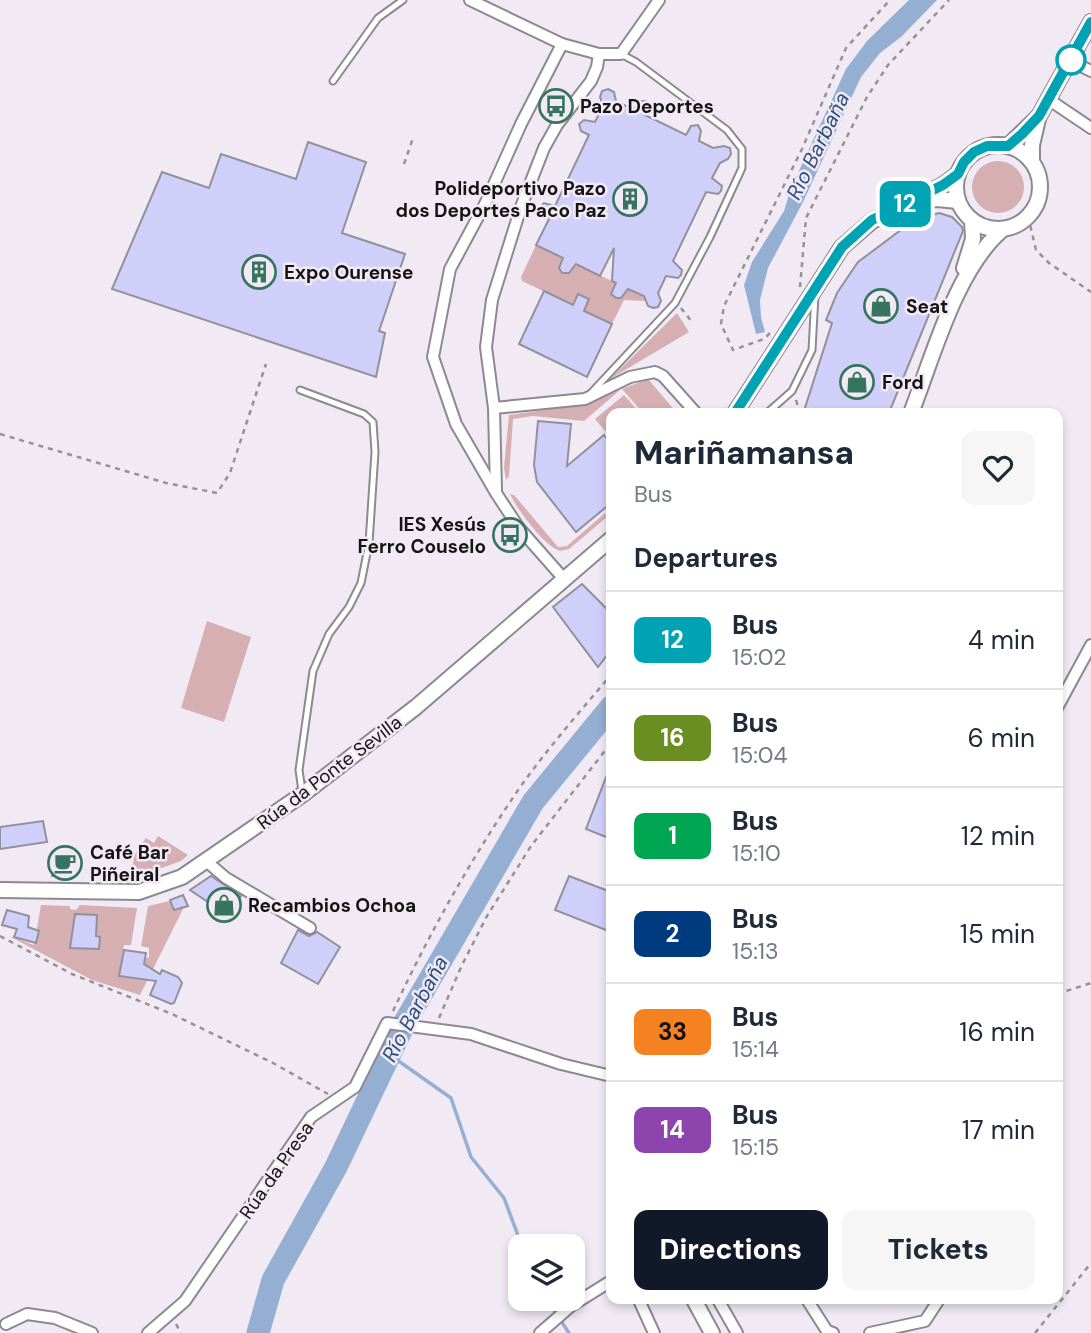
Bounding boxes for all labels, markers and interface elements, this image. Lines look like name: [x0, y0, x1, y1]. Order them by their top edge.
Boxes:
unlabelled marker: [1056, 45, 1086, 75]
bus stop icon: Pazo Deportes: [537, 87, 575, 125]
water label: Río Barbaña: [780, 88, 856, 204]
place label: Pazo Deportes: [580, 94, 714, 119]
place label: Polideportivo Pazo dos Deportes Paco Paz: [395, 176, 606, 223]
building icon: Polideportivo Pazo dos Deportes Paco Paz: [611, 180, 649, 218]
line badge: 12: [874, 181, 936, 227]
text: 12: [894, 188, 916, 219]
building icon: Expo Ourense: [240, 253, 278, 291]
place label: Expo Ourense: [284, 260, 413, 285]
shop icon: Seat: [862, 287, 900, 325]
place label: Seat: [906, 294, 948, 319]
shop icon: Ford: [838, 363, 876, 401]
place label: Ford: [882, 370, 924, 395]
text: Mariñamansa: [634, 431, 854, 474]
button: heart: [961, 431, 1035, 505]
text: Bus: [634, 479, 673, 509]
place label: IES Xesús Ferro Couselo: [358, 512, 486, 559]
bus stop icon: IES Xesús Ferro Couselo: [491, 516, 529, 554]
text: Departures: [634, 541, 778, 575]
text: Bus: [732, 608, 778, 642]
text: 4 min: [968, 623, 1035, 657]
text: 12: [661, 624, 684, 655]
text: 15:02: [732, 642, 787, 672]
text: Bus: [732, 706, 778, 740]
street label: Rúa da Ponte Sevilla: [252, 710, 407, 835]
text: 6 min: [967, 721, 1035, 755]
text: 16: [661, 722, 684, 753]
text: 15:04: [732, 740, 788, 770]
text: Bus: [732, 804, 778, 838]
text: 12 min: [961, 819, 1035, 853]
text: 1: [668, 820, 677, 851]
text: 15:10: [732, 838, 781, 868]
place label: Café Bar Piñeiral: [90, 840, 169, 887]
cafe icon: Café Bar Piñeiral: [46, 844, 84, 882]
shop icon: Recambios Ochoa: [205, 886, 243, 924]
place label: Recambios Ochoa: [248, 893, 416, 918]
text: Bus: [732, 902, 778, 936]
text: 15 min: [960, 917, 1035, 951]
text: 2: [666, 918, 679, 949]
text: 15:13: [732, 936, 779, 966]
water label: Río Barbaña: [375, 951, 455, 1067]
text: Bus: [732, 1000, 778, 1034]
text: 16 min: [959, 1015, 1035, 1049]
text: 33: [658, 1016, 687, 1047]
text: 15:14: [732, 1034, 779, 1064]
text: Bus: [732, 1098, 778, 1132]
text: 17 min: [962, 1113, 1035, 1147]
text: 14: [660, 1114, 685, 1145]
street label: Rúa da Presa: [234, 1117, 319, 1224]
text: 15:15: [732, 1132, 779, 1162]
button: Directions: [634, 1210, 828, 1290]
button: Tickets: [842, 1210, 1035, 1290]
map controls: [508, 1234, 585, 1311]
button: layers: [508, 1234, 585, 1311]

